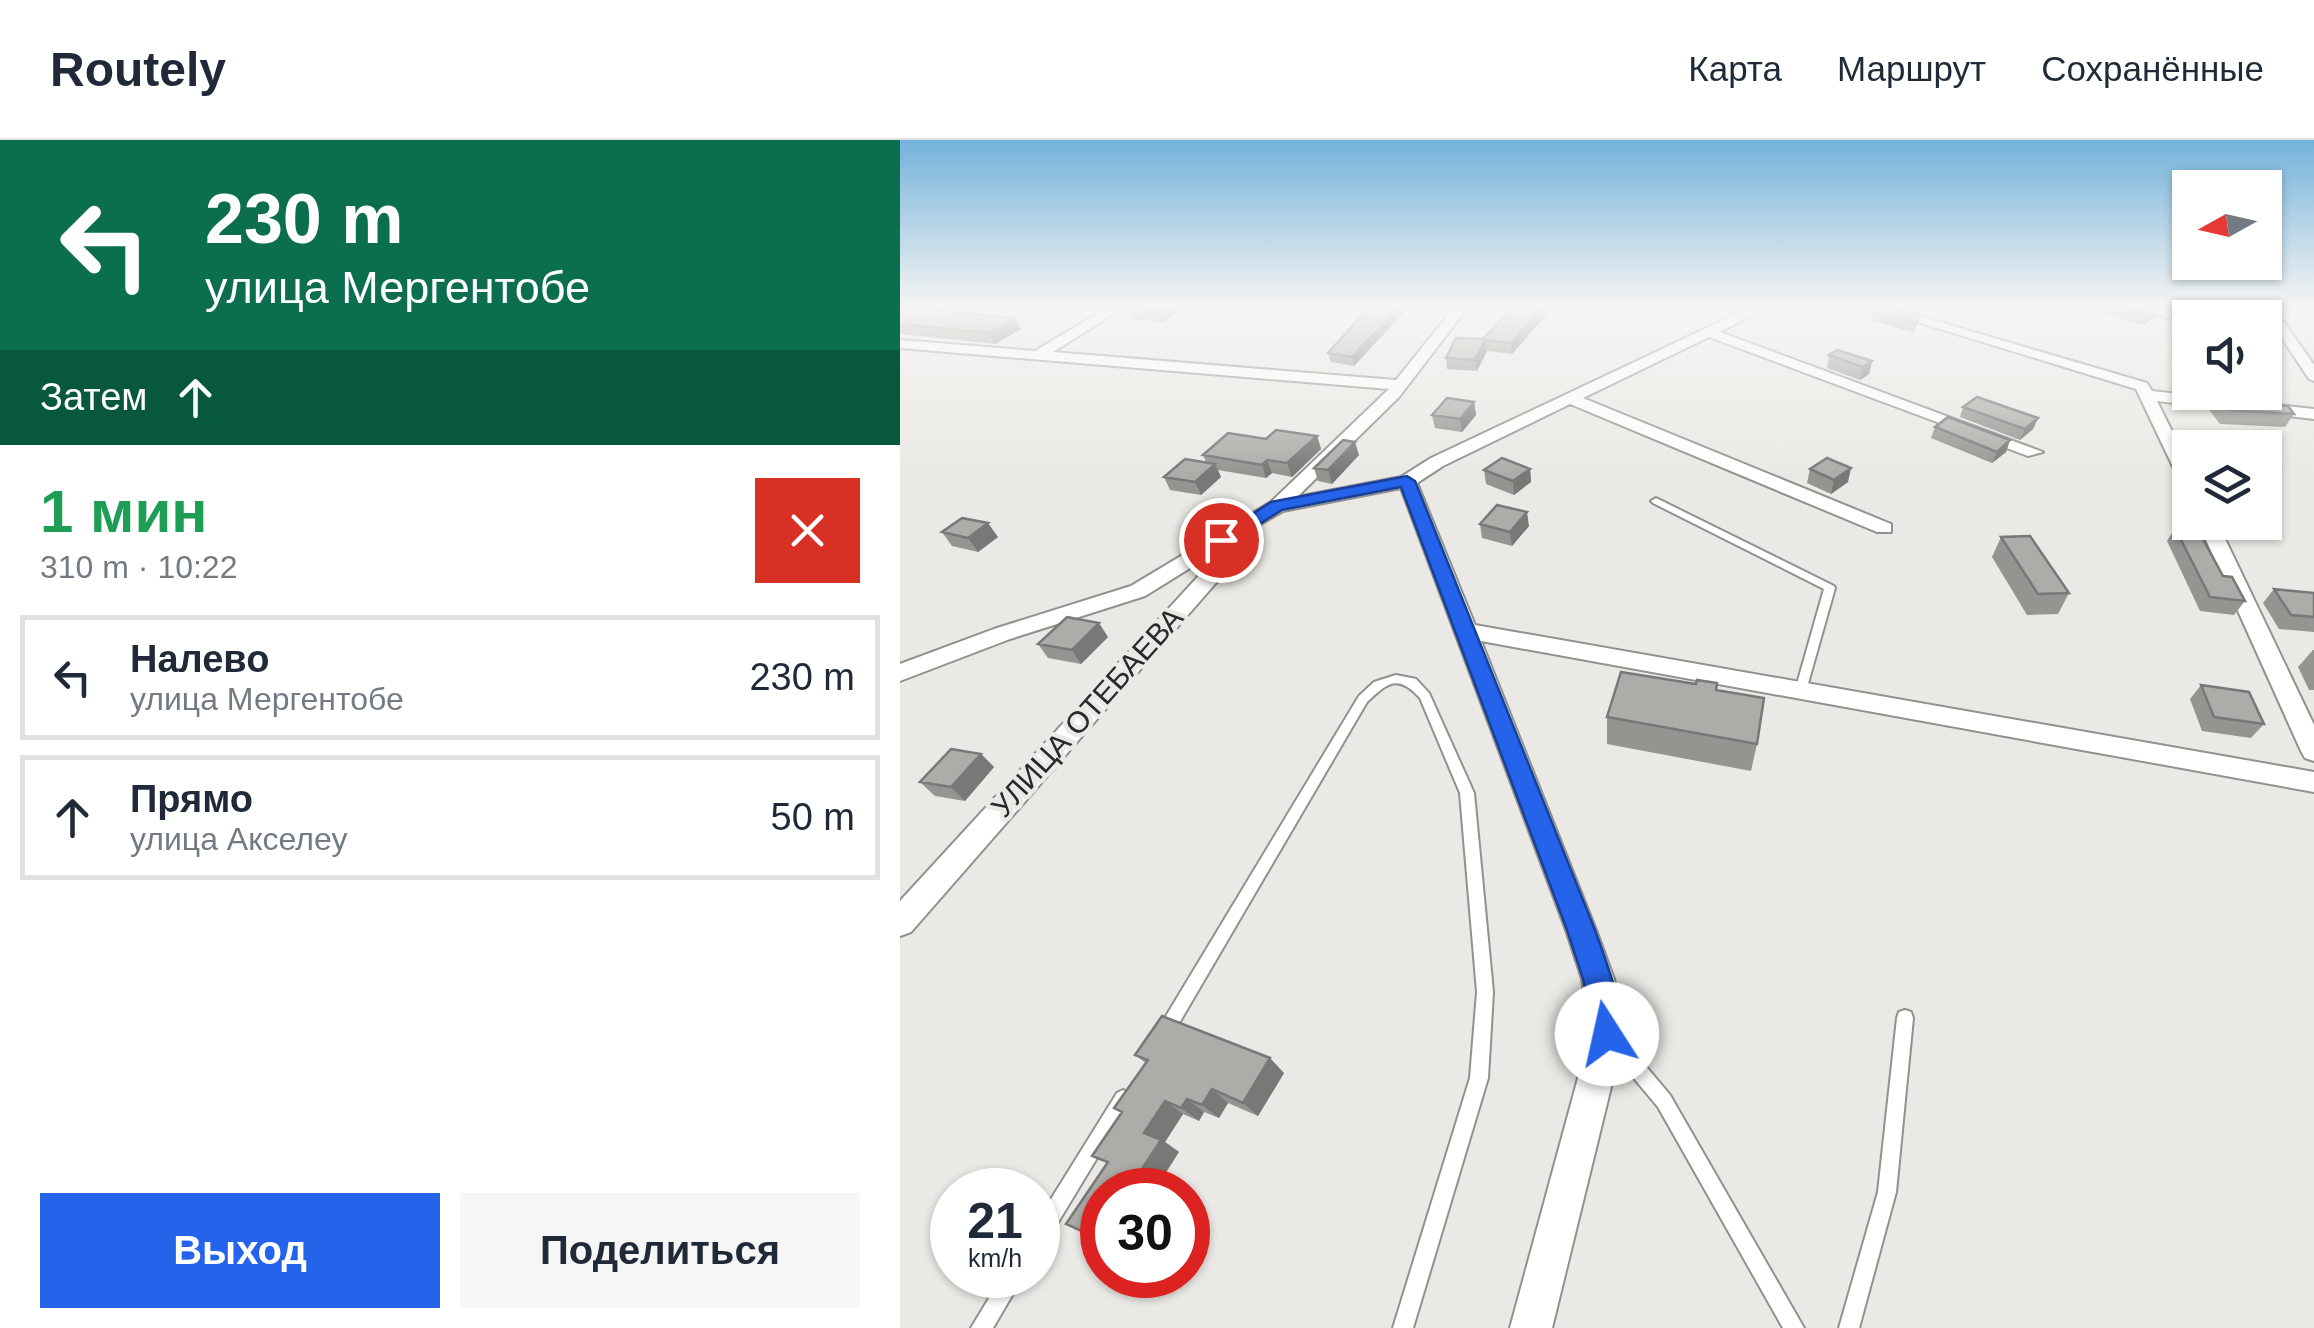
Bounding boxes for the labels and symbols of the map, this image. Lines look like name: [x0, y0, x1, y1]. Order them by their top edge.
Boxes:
north arrow: [2172, 170, 2282, 280]
pin: [1179, 498, 1264, 583]
street label: УЛИЦА ОТЕБАЕВА: [985, 601, 1189, 823]
position arrow: [1555, 982, 1659, 1086]
speed limit sign: 30: [1080, 1168, 1210, 1298]

